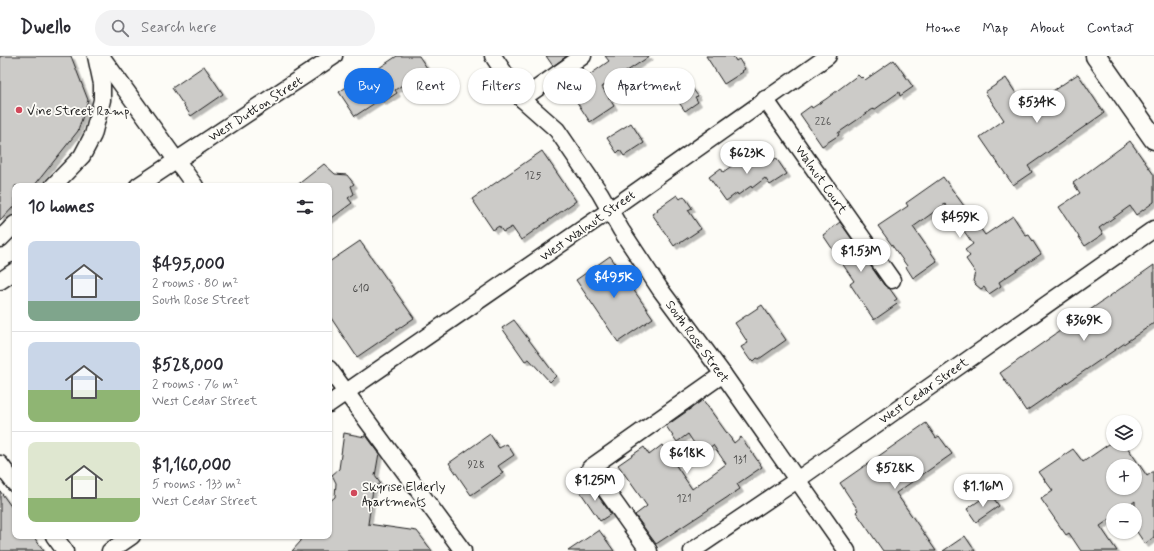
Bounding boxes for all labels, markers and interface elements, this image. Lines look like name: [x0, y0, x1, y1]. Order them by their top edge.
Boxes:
search box: [95, 10, 375, 46]
text: Dwello: [20, 15, 71, 40]
icon: search: [109, 17, 131, 39]
text: Search here: [141, 18, 217, 38]
text: Home: [926, 19, 960, 37]
text: Map: [982, 19, 1008, 37]
text: About: [1030, 19, 1065, 37]
text: Contact: [1087, 19, 1134, 37]
chip: Buy: [344, 68, 394, 104]
chip: Rent: [402, 68, 460, 104]
chip: Filters: [468, 68, 535, 104]
chip: New: [543, 68, 596, 104]
chip: Apartment: [604, 68, 695, 104]
street label: West Dutton Street: [206, 72, 306, 146]
pin: $534K: [1009, 90, 1065, 124]
text: $534K: [1018, 94, 1056, 111]
place label: Vine Street Ramp: [27, 103, 129, 120]
marker: Vine Street Ramp: [14, 105, 24, 115]
house number: 226: [815, 115, 831, 129]
pin: $623K: [719, 141, 775, 175]
street label: Walnut Court: [791, 142, 851, 218]
text: $623K: [729, 145, 765, 162]
house number: 125: [525, 169, 541, 183]
street label: West Walnut Street: [537, 187, 639, 265]
text: 10 homes: [28, 196, 94, 218]
icon: filters: [294, 196, 316, 218]
pin: $459K: [932, 205, 988, 239]
text: $459K: [941, 209, 979, 226]
pin: $1.53M: [828, 239, 894, 273]
text: $1.53M: [841, 243, 881, 260]
text: $495,000: [152, 253, 225, 275]
icon: home: [60, 257, 108, 305]
pin: $495K: [586, 265, 642, 299]
text: $495K: [594, 269, 634, 286]
text: 2 rooms · 80 m²: [152, 275, 238, 292]
house number: 610: [353, 282, 369, 296]
text: South Rose Street: [152, 292, 250, 309]
street label: South Rose Street: [661, 297, 732, 387]
pin: $369K: [1056, 308, 1112, 342]
text: $369K: [1066, 312, 1102, 329]
text: $528,000: [152, 354, 224, 376]
street label: West Cedar Street: [876, 354, 972, 428]
icon: home: [60, 358, 108, 406]
text: 2 rooms · 76 m²: [152, 376, 239, 393]
text: West Cedar Street: [152, 393, 258, 410]
map controls: [1106, 415, 1142, 539]
button: layers: [1106, 415, 1142, 451]
pin: $618K: [659, 441, 715, 475]
text: $618K: [669, 445, 705, 462]
house number: 131: [733, 453, 747, 467]
text: $1,160,000: [152, 454, 231, 476]
pin: $528K: [867, 456, 923, 490]
icon: home: [60, 458, 108, 506]
house number: 928: [467, 458, 485, 472]
button: +: [1106, 459, 1142, 495]
text: $528K: [876, 460, 914, 477]
pin: $1.25M: [562, 468, 628, 502]
text: $1.25M: [575, 472, 615, 489]
pin: $1.16M: [950, 474, 1016, 508]
text: 5 rooms · 133 m²: [152, 476, 242, 493]
text: $1.16M: [963, 478, 1003, 495]
place label: Skyrise Elderly Apartments: [362, 479, 446, 512]
marker: Skyrise Elderly Apartments: [349, 488, 359, 498]
house number: 121: [676, 492, 692, 506]
text: West Cedar Street: [152, 493, 258, 510]
button: −: [1106, 503, 1142, 539]

